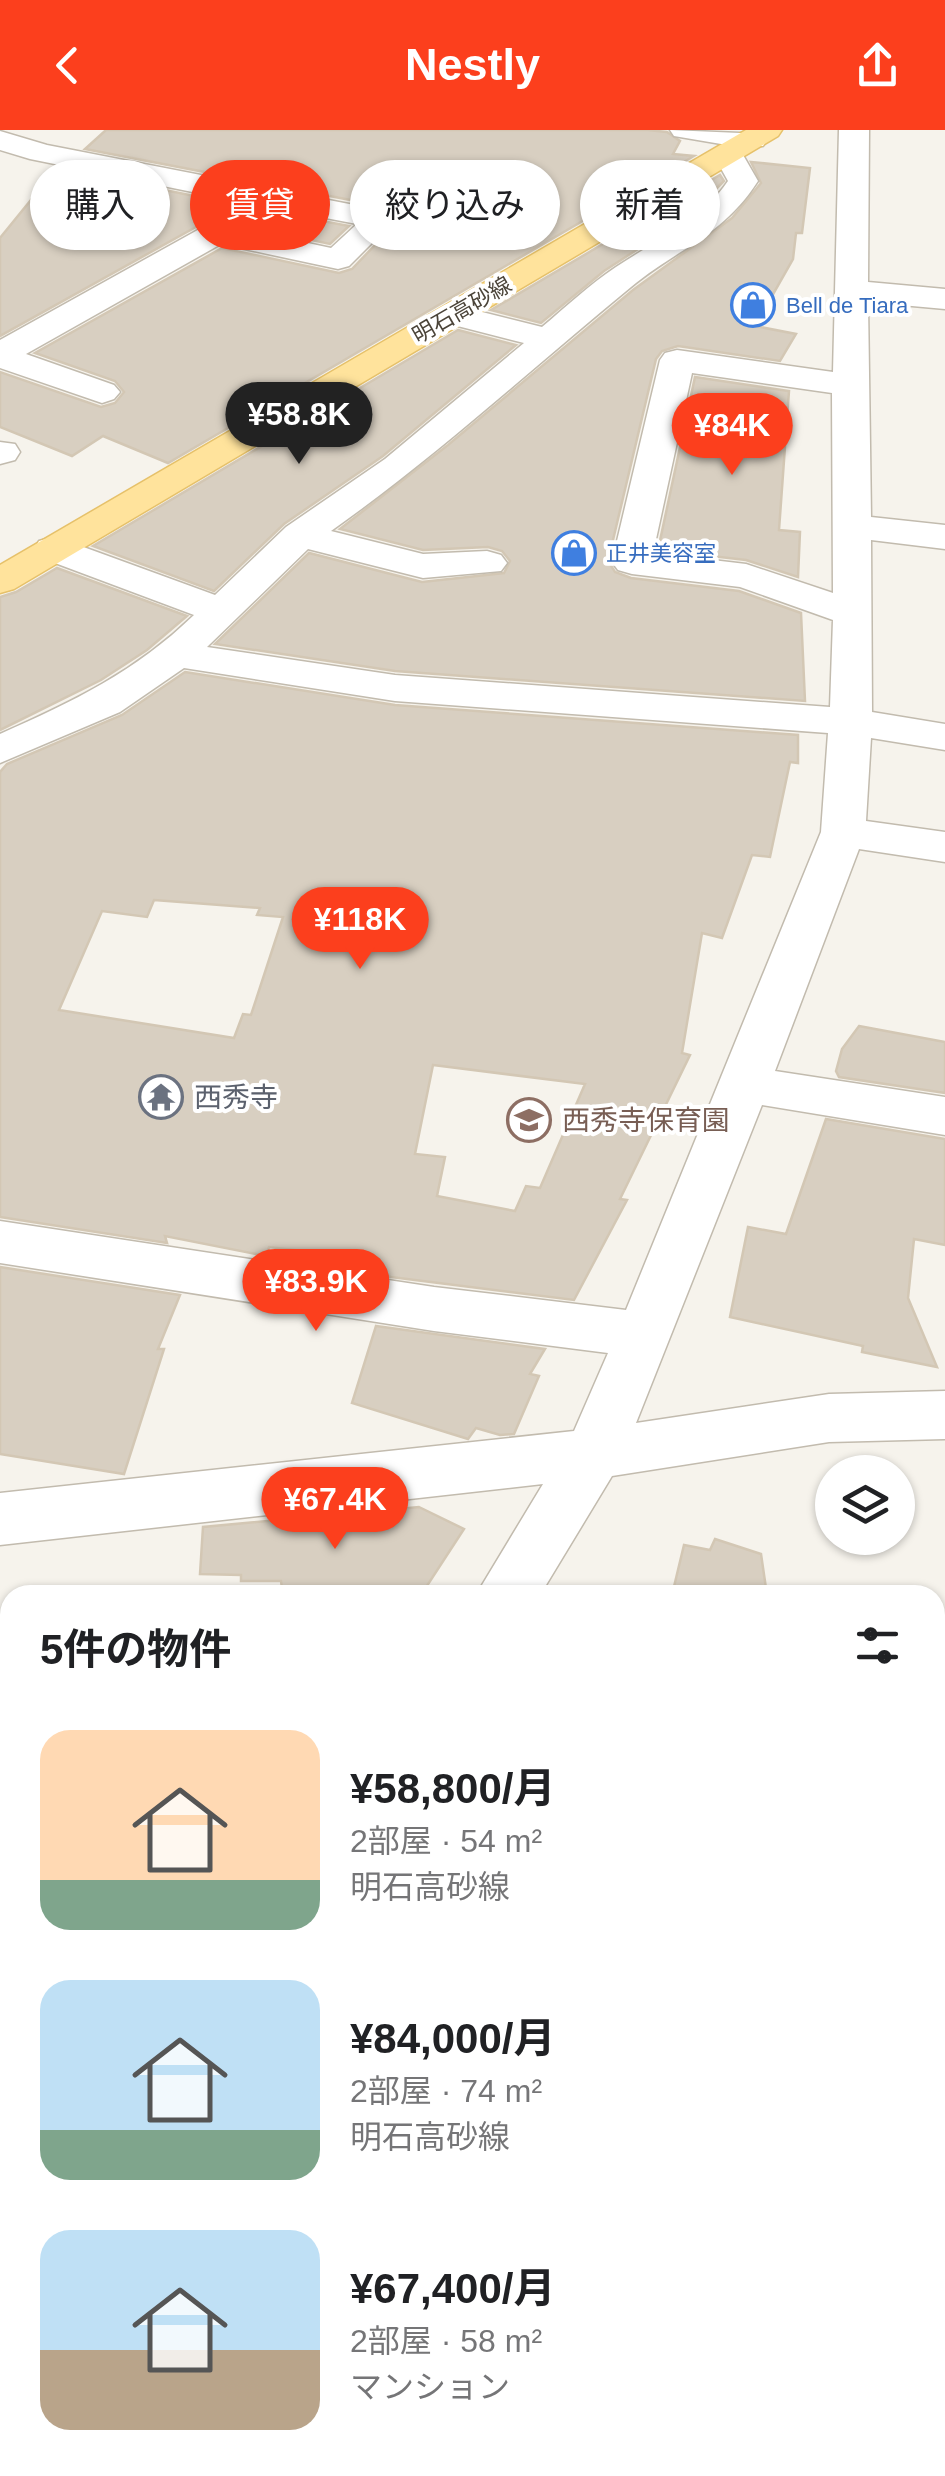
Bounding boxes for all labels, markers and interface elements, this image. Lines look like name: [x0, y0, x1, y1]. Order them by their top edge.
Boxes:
icon: back: [40, 38, 95, 93]
icon: share: [850, 38, 905, 93]
text: Nestly: [405, 39, 540, 90]
chip: 購入: [30, 160, 170, 250]
chip: 賃貸: [190, 160, 330, 250]
chip: 絞り込み: [350, 160, 560, 250]
chip: 新着: [580, 160, 720, 250]
street label: 明石高砂線: [408, 272, 516, 348]
shop icon: Bell de Tiara: [730, 282, 776, 328]
place label: Bell de Tiara: [786, 293, 909, 318]
pin: ¥58.8K: [218, 382, 380, 467]
pin: ¥84K: [673, 393, 791, 478]
text: ¥58.8K: [247, 396, 351, 432]
text: ¥84K: [694, 407, 770, 443]
shop icon: 正井美容室: [551, 530, 597, 576]
place label: 正井美容室: [606, 541, 716, 566]
pin: ¥118K: [290, 887, 430, 972]
text: ¥118K: [314, 901, 406, 937]
temple icon: 西秀寺: [138, 1074, 184, 1120]
place label: 西秀寺: [194, 1082, 278, 1113]
school or university icon: 西秀寺保育園: [506, 1097, 552, 1143]
place label: 西秀寺保育園: [562, 1105, 730, 1136]
pin: ¥83.9K: [235, 1249, 397, 1334]
text: ¥83.9K: [264, 1263, 368, 1299]
map controls: [815, 1455, 915, 1555]
button: layers: [815, 1455, 915, 1555]
pin: ¥67.4K: [254, 1467, 416, 1552]
text: ¥67.4K: [283, 1481, 387, 1517]
icon: filters: [850, 1618, 905, 1673]
text: 5件の物件: [40, 1626, 231, 1673]
text: ¥58,800/月: [350, 1765, 556, 1812]
icon: home: [120, 1770, 240, 1890]
text: 2部屋 · 54 m²: [350, 1823, 542, 1859]
text: 明石高砂線: [350, 1869, 510, 1905]
text: ¥84,000/月: [350, 2015, 556, 2062]
icon: home: [120, 2020, 240, 2140]
text: 2部屋 · 74 m²: [350, 2073, 542, 2109]
text: 明石高砂線: [350, 2119, 510, 2155]
text: ¥67,400/月: [350, 2265, 556, 2312]
icon: home: [120, 2270, 240, 2390]
text: 2部屋 · 58 m²: [350, 2323, 542, 2359]
text: マンション: [350, 2369, 510, 2405]

